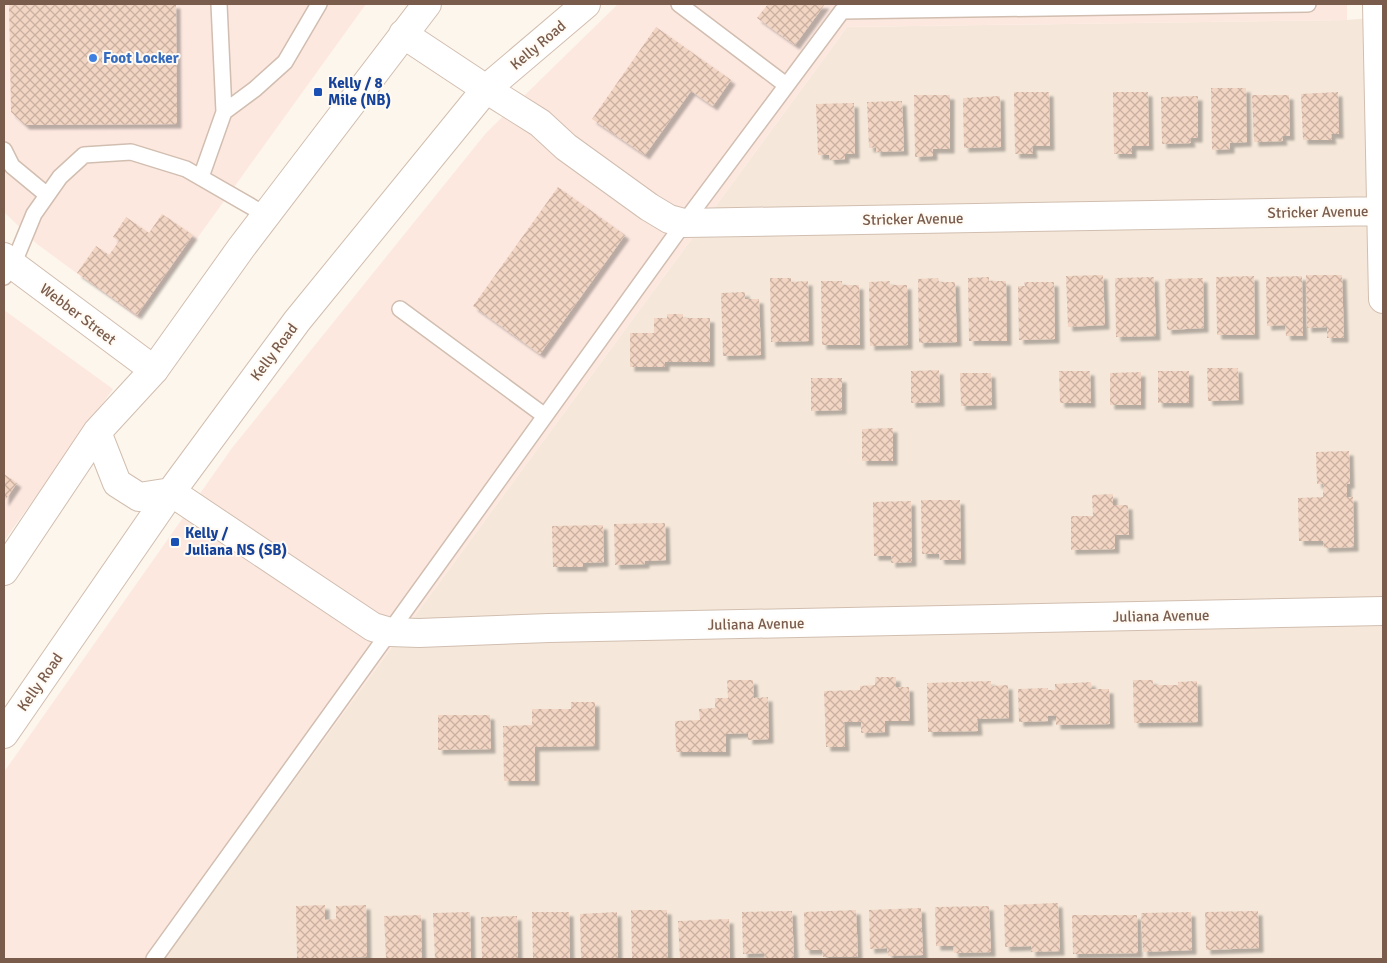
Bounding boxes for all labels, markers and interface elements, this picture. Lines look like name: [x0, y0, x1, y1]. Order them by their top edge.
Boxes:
street label: Kelly Road: [507, 17, 570, 73]
place label: Foot Locker: [103, 49, 179, 67]
marker: Foot Locker: [87, 52, 99, 64]
place label: Kelly / 8 Mile (NB): [328, 74, 391, 109]
marker: Kelly / 8 Mile (NB): [312, 86, 324, 98]
street label: Stricker Avenue: [1267, 202, 1369, 222]
street label: Stricker Avenue: [862, 209, 964, 229]
street label: Webber Street: [36, 279, 120, 349]
street label: Kelly Road: [247, 320, 301, 384]
place label: Kelly / Juliana NS (SB): [185, 524, 287, 559]
marker: Kelly / Juliana NS (SB): [169, 536, 181, 548]
street label: Juliana Avenue: [1112, 606, 1210, 626]
street label: Juliana Avenue: [707, 614, 805, 634]
street label: Kelly Road: [13, 649, 67, 715]

